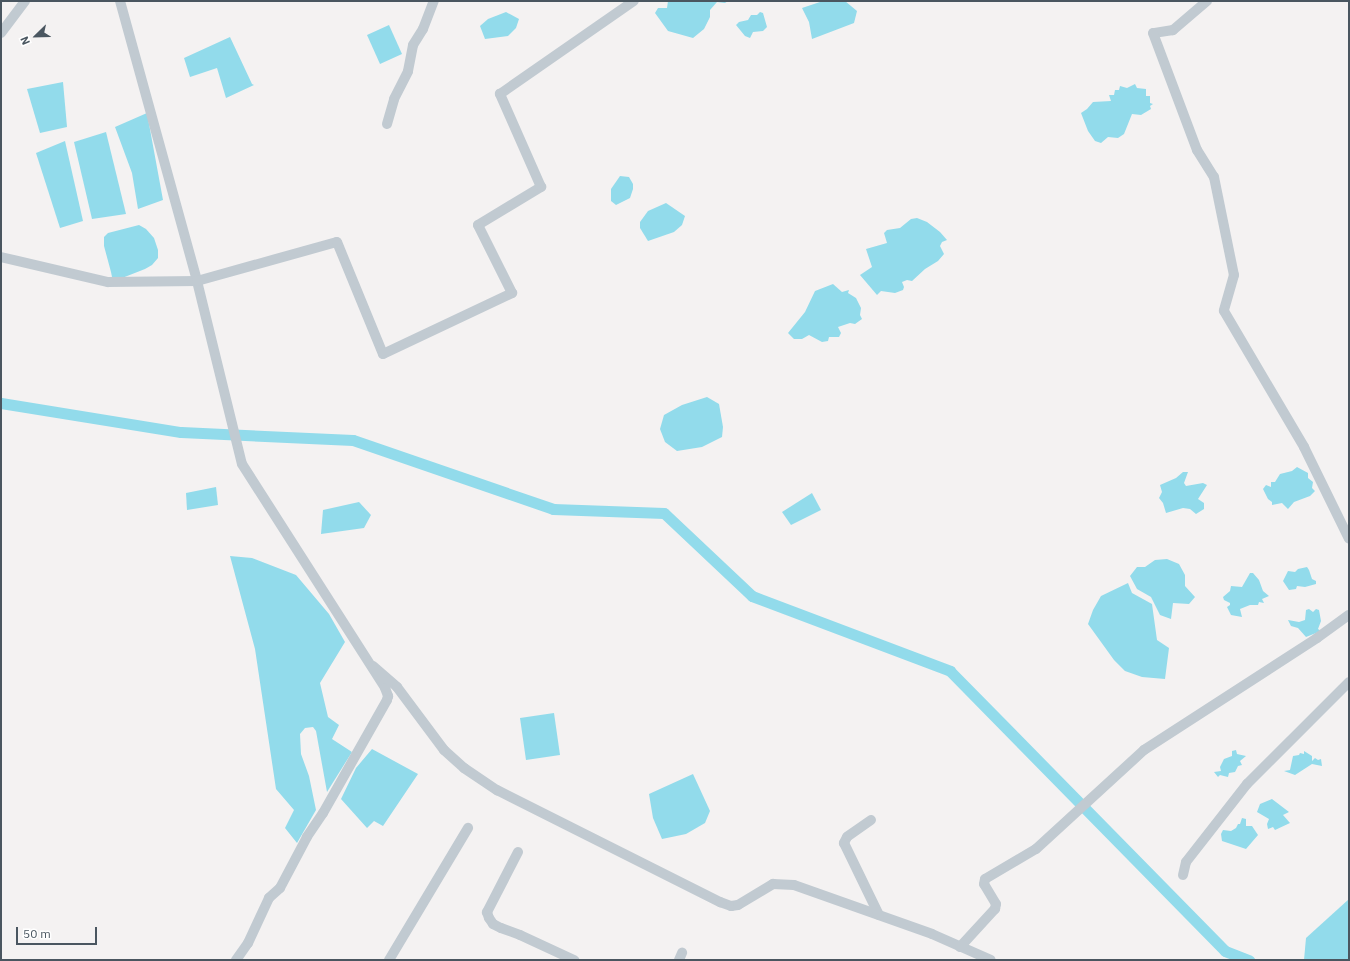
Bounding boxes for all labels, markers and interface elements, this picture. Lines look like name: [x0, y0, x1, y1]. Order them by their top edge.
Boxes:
north arrow: [16, 16, 56, 56]
text: N: [17, 34, 33, 47]
scale bar: [18, 919, 99, 945]
text: 50 m: [23, 926, 51, 941]

